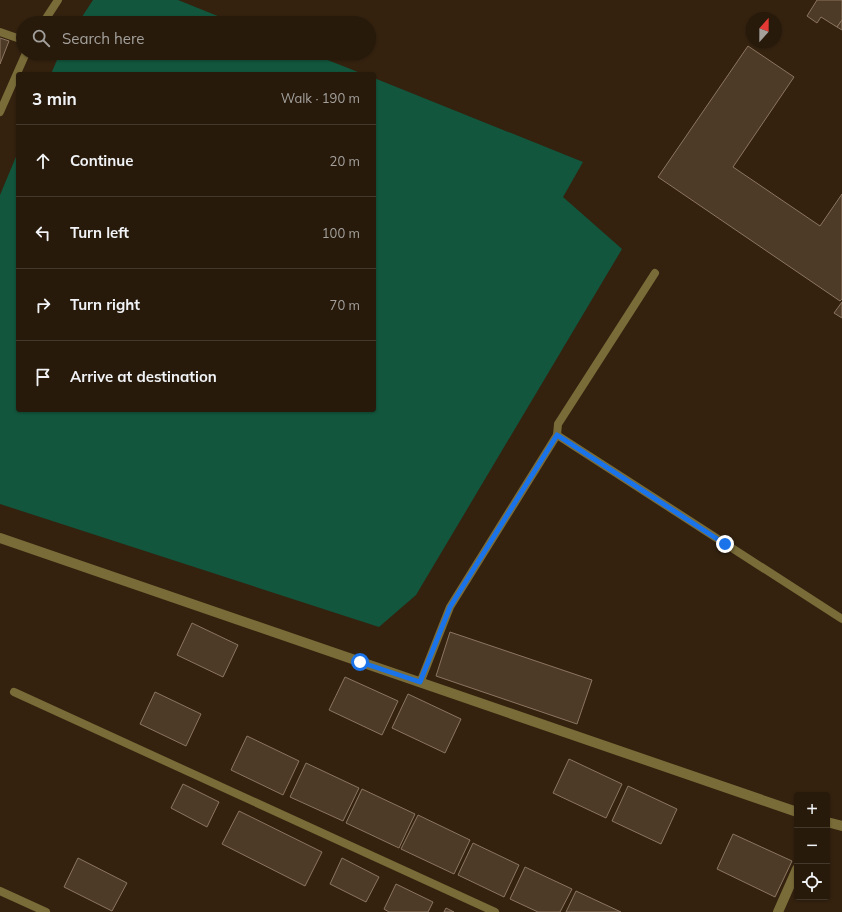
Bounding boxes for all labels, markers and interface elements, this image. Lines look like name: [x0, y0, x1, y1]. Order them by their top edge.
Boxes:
north arrow: [746, 12, 782, 48]
search box: [16, 16, 376, 60]
icon: search: [30, 27, 52, 49]
text: Search here: [62, 29, 144, 48]
text: 3 min: [32, 88, 77, 109]
text: Walk · 190 m: [281, 90, 360, 106]
icon: ahead: [32, 150, 54, 172]
text: Continue: [70, 151, 133, 170]
text: 20 m: [330, 153, 360, 169]
icon: left: [32, 222, 54, 244]
text: Turn left: [70, 223, 129, 242]
text: 100 m: [322, 225, 360, 241]
icon: right: [32, 294, 54, 316]
text: Turn right: [70, 295, 140, 314]
text: 70 m: [330, 297, 360, 313]
icon: arrive: [32, 366, 54, 388]
text: Arrive at destination: [70, 367, 217, 386]
route end: [716, 535, 734, 553]
route start: [351, 653, 369, 671]
map controls: [794, 792, 830, 900]
button: +: [794, 792, 830, 828]
button: −: [794, 828, 830, 864]
button: locate: [794, 864, 830, 900]

